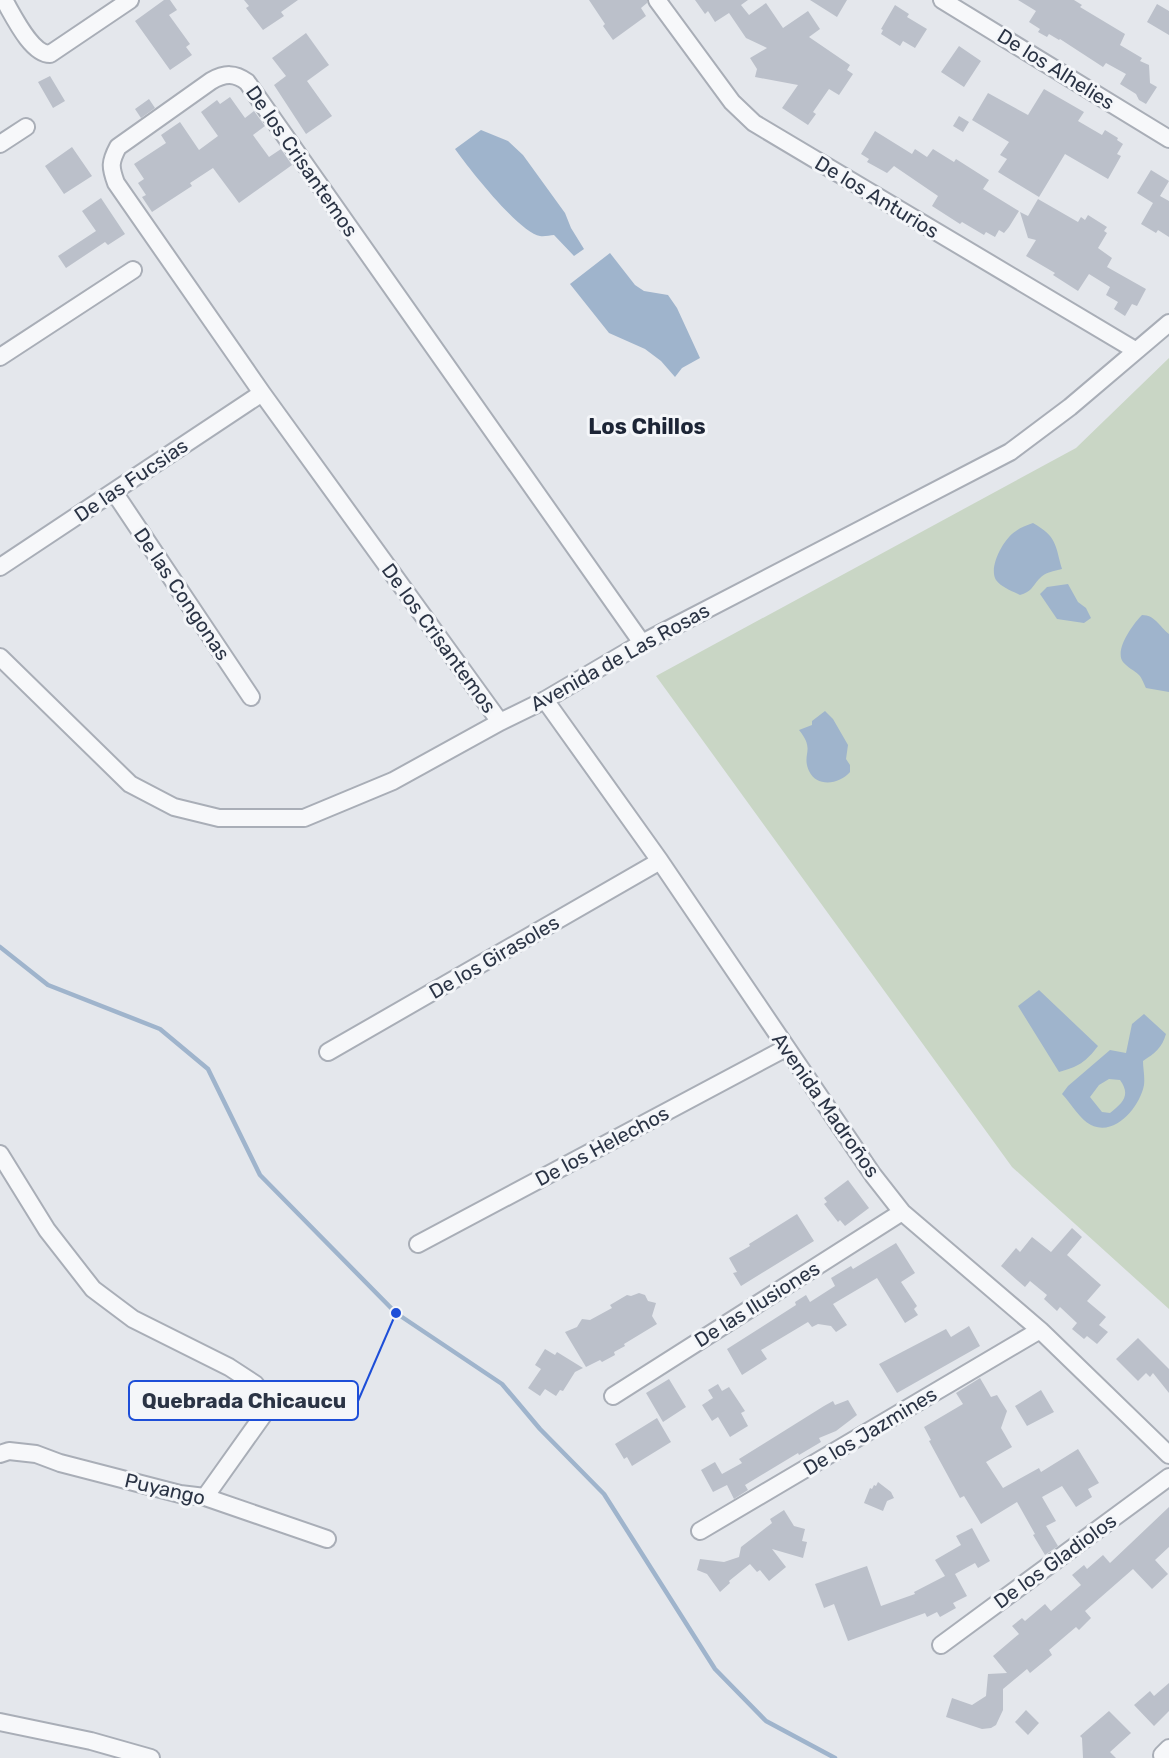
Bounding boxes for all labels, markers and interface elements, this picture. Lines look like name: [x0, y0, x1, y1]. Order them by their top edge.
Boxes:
street label: De los Alhelies: [993, 23, 1119, 115]
street label: De los Crisantemos: [241, 81, 363, 241]
street label: De los Anturios: [811, 151, 943, 243]
district label: Los Chillos: [588, 413, 706, 440]
street label: De las Fucsias: [70, 433, 192, 527]
street label: De las Congonas: [129, 523, 235, 665]
street label: De los Crisantemos: [377, 559, 501, 717]
street label: Avenida de Las Rosas: [526, 598, 714, 716]
street label: De los Girasoles: [425, 910, 563, 1004]
street label: Avenida Madroños: [767, 1028, 885, 1182]
street label: De los Helechos: [531, 1101, 673, 1191]
street label: De las Ilusiones: [690, 1256, 824, 1352]
callout: Quebrada Chicaucu: [129, 1381, 358, 1420]
street label: De los Jazmines: [799, 1382, 941, 1480]
text: Quebrada Chicaucu: [142, 1388, 346, 1413]
street label: Puyango: [122, 1468, 208, 1510]
street label: De los Gladiolos: [989, 1508, 1121, 1614]

